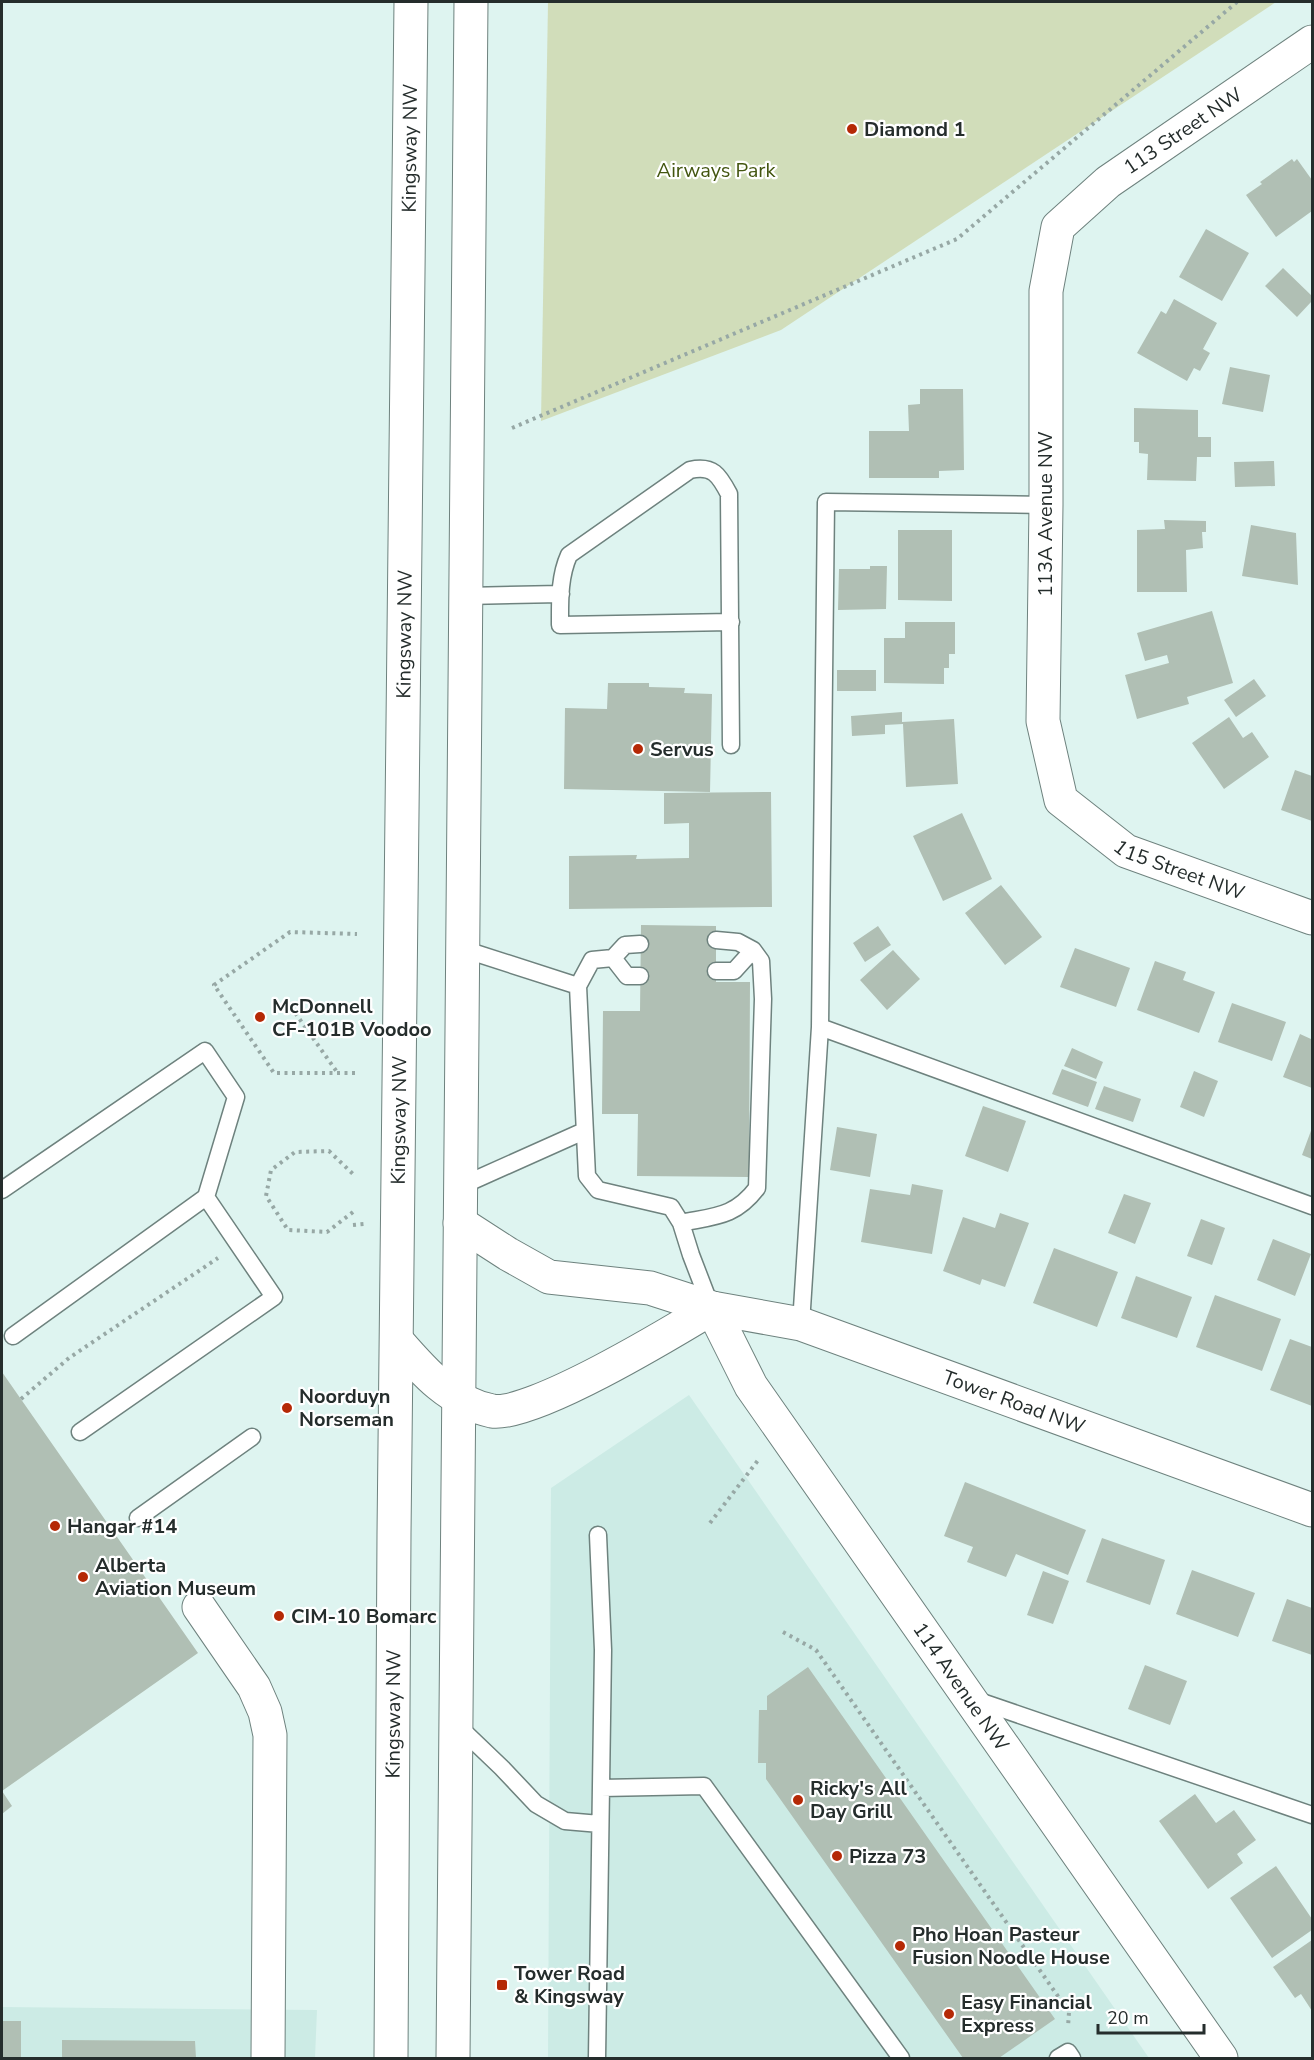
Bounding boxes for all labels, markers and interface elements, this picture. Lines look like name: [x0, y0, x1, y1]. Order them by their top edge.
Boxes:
street label: 113 Street NW: [1118, 81, 1248, 181]
street label: Kingsway NW: [395, 83, 424, 213]
place label: Diamond 1: [864, 116, 965, 143]
marker: Diamond 1: [845, 122, 859, 136]
park label: Airways Park: [657, 157, 776, 184]
street label: 113A Avenue NW: [1032, 431, 1059, 597]
street label: Kingsway NW: [390, 569, 418, 699]
place label: Servus: [650, 736, 714, 763]
marker: Servus: [631, 742, 645, 756]
street label: 115 Street NW: [1108, 833, 1249, 906]
place label: McDonnell CF-101B Voodoo: [272, 993, 432, 1043]
marker: McDonnell CF-101B Voodoo: [253, 1010, 267, 1024]
street label: Kingsway NW: [384, 1055, 413, 1185]
street label: Tower Road NW: [939, 1363, 1089, 1440]
place label: Noorduyn Norseman: [299, 1383, 394, 1433]
marker: Noorduyn Norseman: [280, 1401, 294, 1415]
place label: Hangar #14: [67, 1513, 177, 1540]
marker: Hangar #14: [48, 1519, 62, 1533]
place label: Alberta Aviation Museum: [95, 1552, 256, 1602]
marker: Alberta Aviation Museum: [76, 1570, 90, 1584]
place label: CIM-10 Bomarc: [291, 1603, 437, 1630]
marker: CIM-10 Bomarc: [272, 1609, 286, 1623]
street label: 114 Avenue NW: [907, 1617, 1016, 1756]
street label: Kingsway NW: [379, 1649, 407, 1779]
place label: Ricky's All Day Grill: [810, 1775, 907, 1825]
marker: Ricky's All Day Grill: [791, 1793, 805, 1807]
place label: Pizza 73: [849, 1843, 926, 1870]
marker: Pizza 73: [830, 1849, 844, 1863]
place label: Pho Hoan Pasteur Fusion Noodle House: [912, 1921, 1110, 1971]
marker: Pho Hoan Pasteur Fusion Noodle House: [893, 1939, 907, 1953]
place label: Tower Road & Kingsway: [514, 1960, 625, 2010]
marker: Tower Road & Kingsway: [495, 1978, 509, 1992]
place label: Easy Financial Express: [961, 1989, 1092, 2039]
scale bar: [1098, 1997, 1204, 2035]
text: 20 m: [1107, 2006, 1149, 2030]
marker: Easy Financial Express: [942, 2007, 956, 2021]

